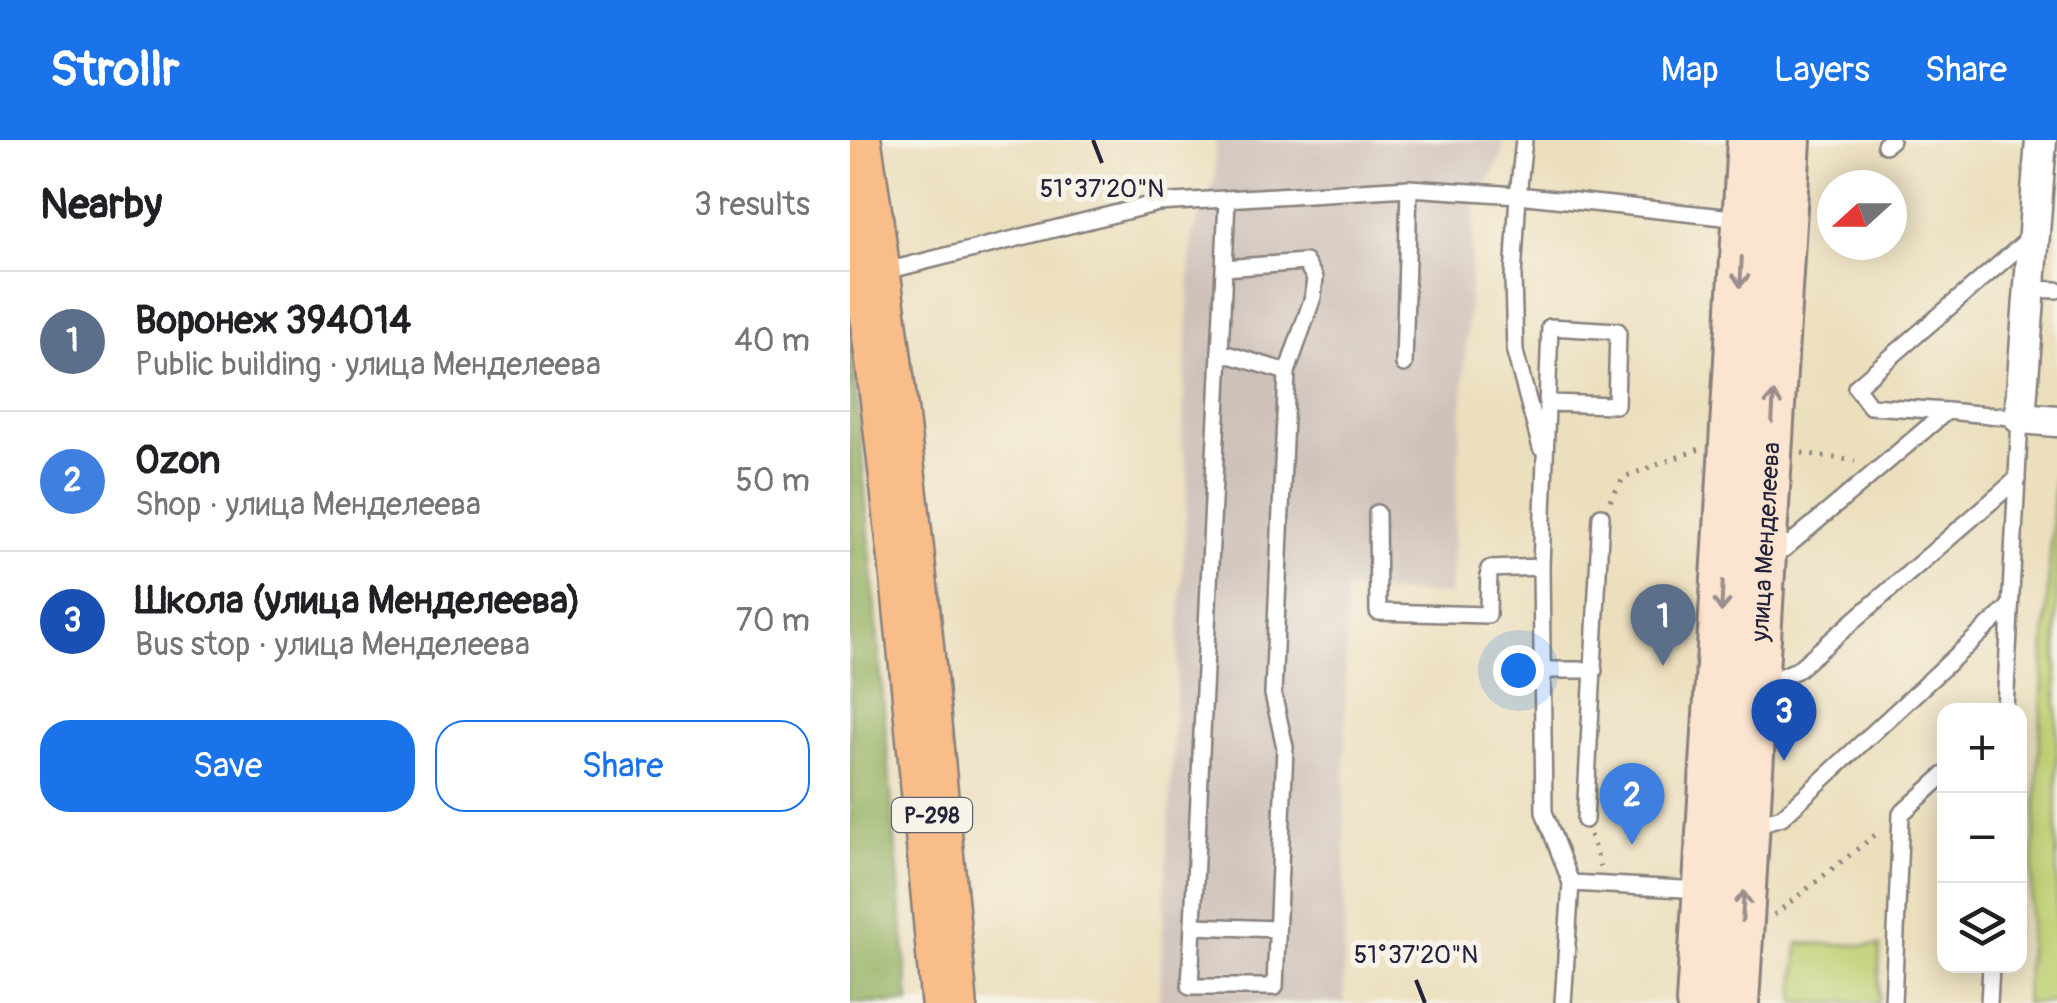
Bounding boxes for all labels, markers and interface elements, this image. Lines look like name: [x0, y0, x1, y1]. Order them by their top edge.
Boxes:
text: Strollr: [50, 40, 179, 100]
text: Map: [1661, 48, 1719, 92]
text: Layers: [1774, 48, 1870, 92]
text: Share: [1925, 48, 2007, 92]
north arrow: [1817, 170, 1907, 260]
text: 51°37'20"N: [1040, 174, 1164, 205]
text: Nearby: [40, 179, 162, 231]
text: 3 results: [694, 185, 810, 225]
one-way arrow: [1731, 256, 1750, 288]
text: Воронеж 394014: [135, 297, 411, 345]
text: 1: [66, 321, 79, 361]
text: 40 m: [734, 321, 810, 361]
text: Public building · улица Менделеева: [135, 345, 601, 385]
one-way arrow: [1764, 391, 1783, 423]
text: Ozon: [135, 437, 220, 485]
street label: улица Менделеева: [1745, 441, 1788, 644]
text: 2: [64, 461, 81, 501]
text: 50 m: [735, 461, 810, 501]
text: Shop · улица Менделеева: [135, 485, 481, 525]
text: Школа (улица Менделеева): [135, 577, 581, 625]
one-way arrow: [1712, 580, 1731, 612]
pin: 1: [1630, 584, 1696, 666]
text: 3: [64, 601, 81, 641]
text: 70 m: [736, 601, 810, 641]
text: Bus stop · улица Менделеева: [135, 625, 530, 665]
your location: [1493, 645, 1544, 696]
pin: 3: [1752, 678, 1816, 761]
map controls: [1937, 703, 2027, 973]
button: +: [1937, 703, 2027, 793]
button: Save: [40, 720, 415, 812]
button: Share: [435, 720, 810, 812]
pin: 2: [1600, 762, 1664, 845]
button: −: [1937, 793, 2027, 883]
road number: Р-298: [892, 798, 972, 832]
button: layers: [1937, 883, 2027, 973]
one-way arrow: [1734, 890, 1753, 922]
text: 51°37'20"N: [1354, 940, 1478, 971]

